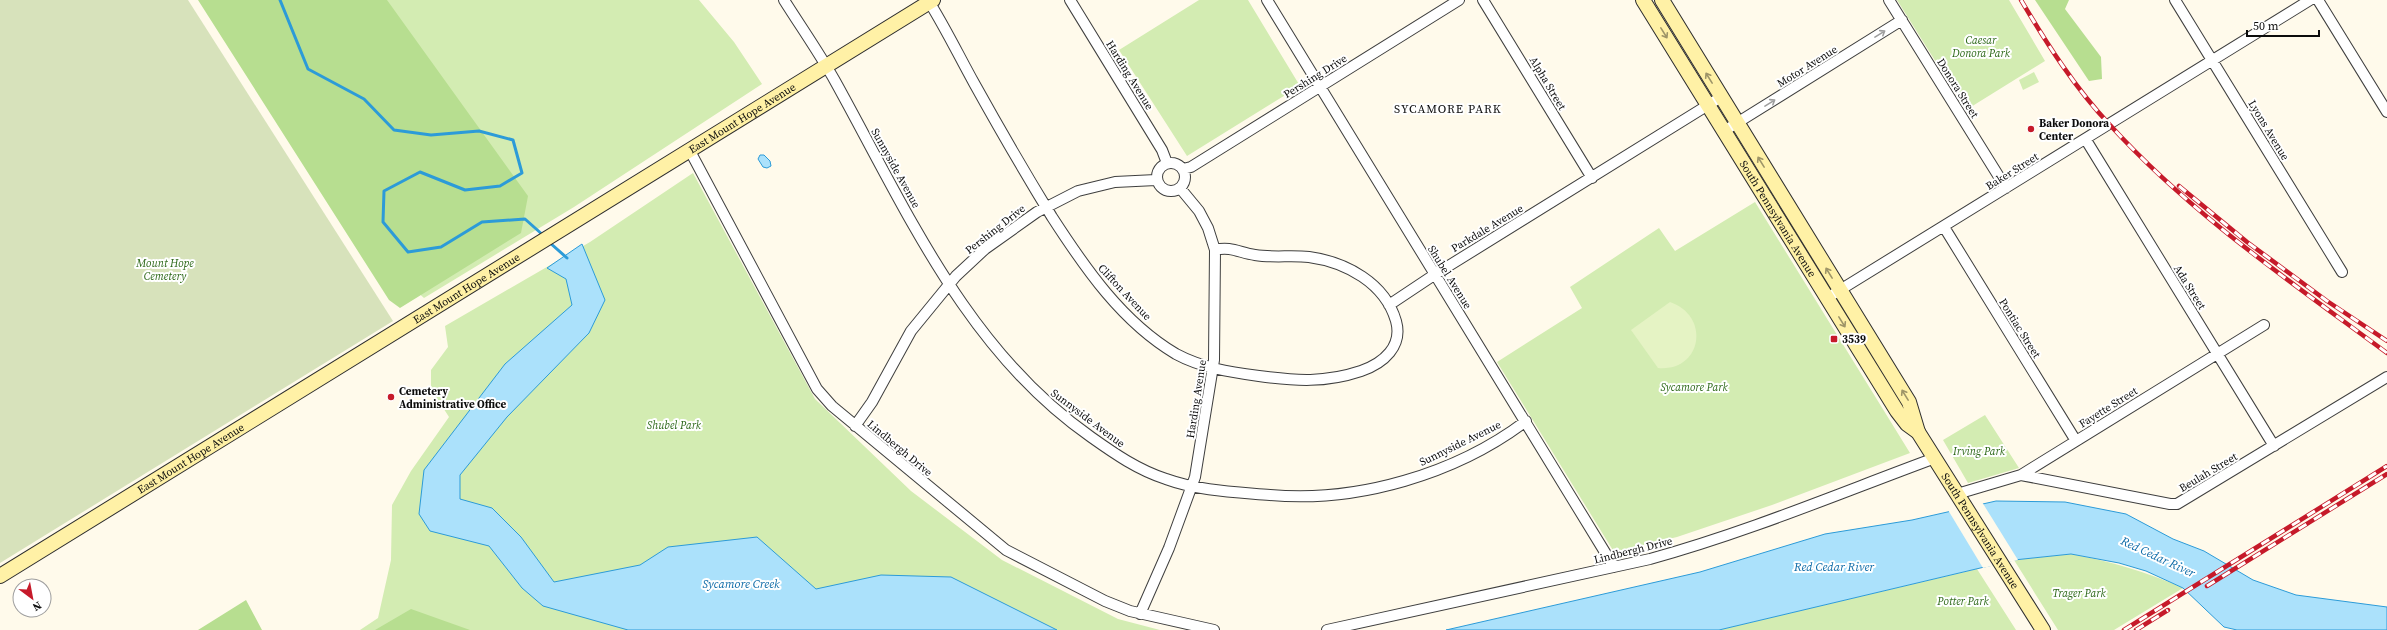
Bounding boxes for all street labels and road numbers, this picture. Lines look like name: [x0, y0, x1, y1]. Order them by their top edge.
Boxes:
street label: Harding Avenue: [1102, 38, 1157, 113]
street label: Motor Avenue: [1774, 42, 1841, 91]
street label: Pershing Drive: [1281, 51, 1350, 102]
street label: Alpha Street: [1526, 54, 1570, 113]
street label: Donora Street: [1933, 56, 1982, 121]
street label: East Mount Hope Avenue: [686, 79, 799, 157]
street label: Lyons Avenue: [2245, 97, 2293, 163]
street label: Sunnyside Avenue: [867, 126, 924, 211]
street label: Baker Street: [1983, 149, 2042, 194]
street label: South Pennsylvania Avenue: [1736, 158, 1820, 280]
street label: Pershing Drive: [962, 201, 1029, 258]
street label: Parkdale Avenue: [1448, 201, 1526, 256]
street label: Shubel Avenue: [1424, 243, 1475, 312]
street label: East Mount Hope Avenue: [410, 250, 523, 327]
street label: Clifton Avenue: [1095, 261, 1155, 324]
street label: Ada Street: [2170, 262, 2209, 313]
street label: Pontiac Street: [1995, 296, 2044, 361]
street label: Harding Avenue: [1183, 358, 1210, 439]
street label: Fayette Street: [2076, 383, 2141, 431]
street label: Sunnyside Avenue: [1048, 386, 1128, 451]
street label: Lindbergh Drive: [864, 417, 936, 480]
street label: Sunnyside Avenue: [1417, 417, 1504, 470]
street label: East Mount Hope Avenue: [134, 420, 248, 498]
street label: Beulah Street: [2176, 449, 2240, 496]
street label: South Pennsylvania Avenue: [1938, 470, 2022, 592]
street label: Lindbergh Drive: [1592, 533, 1674, 568]

